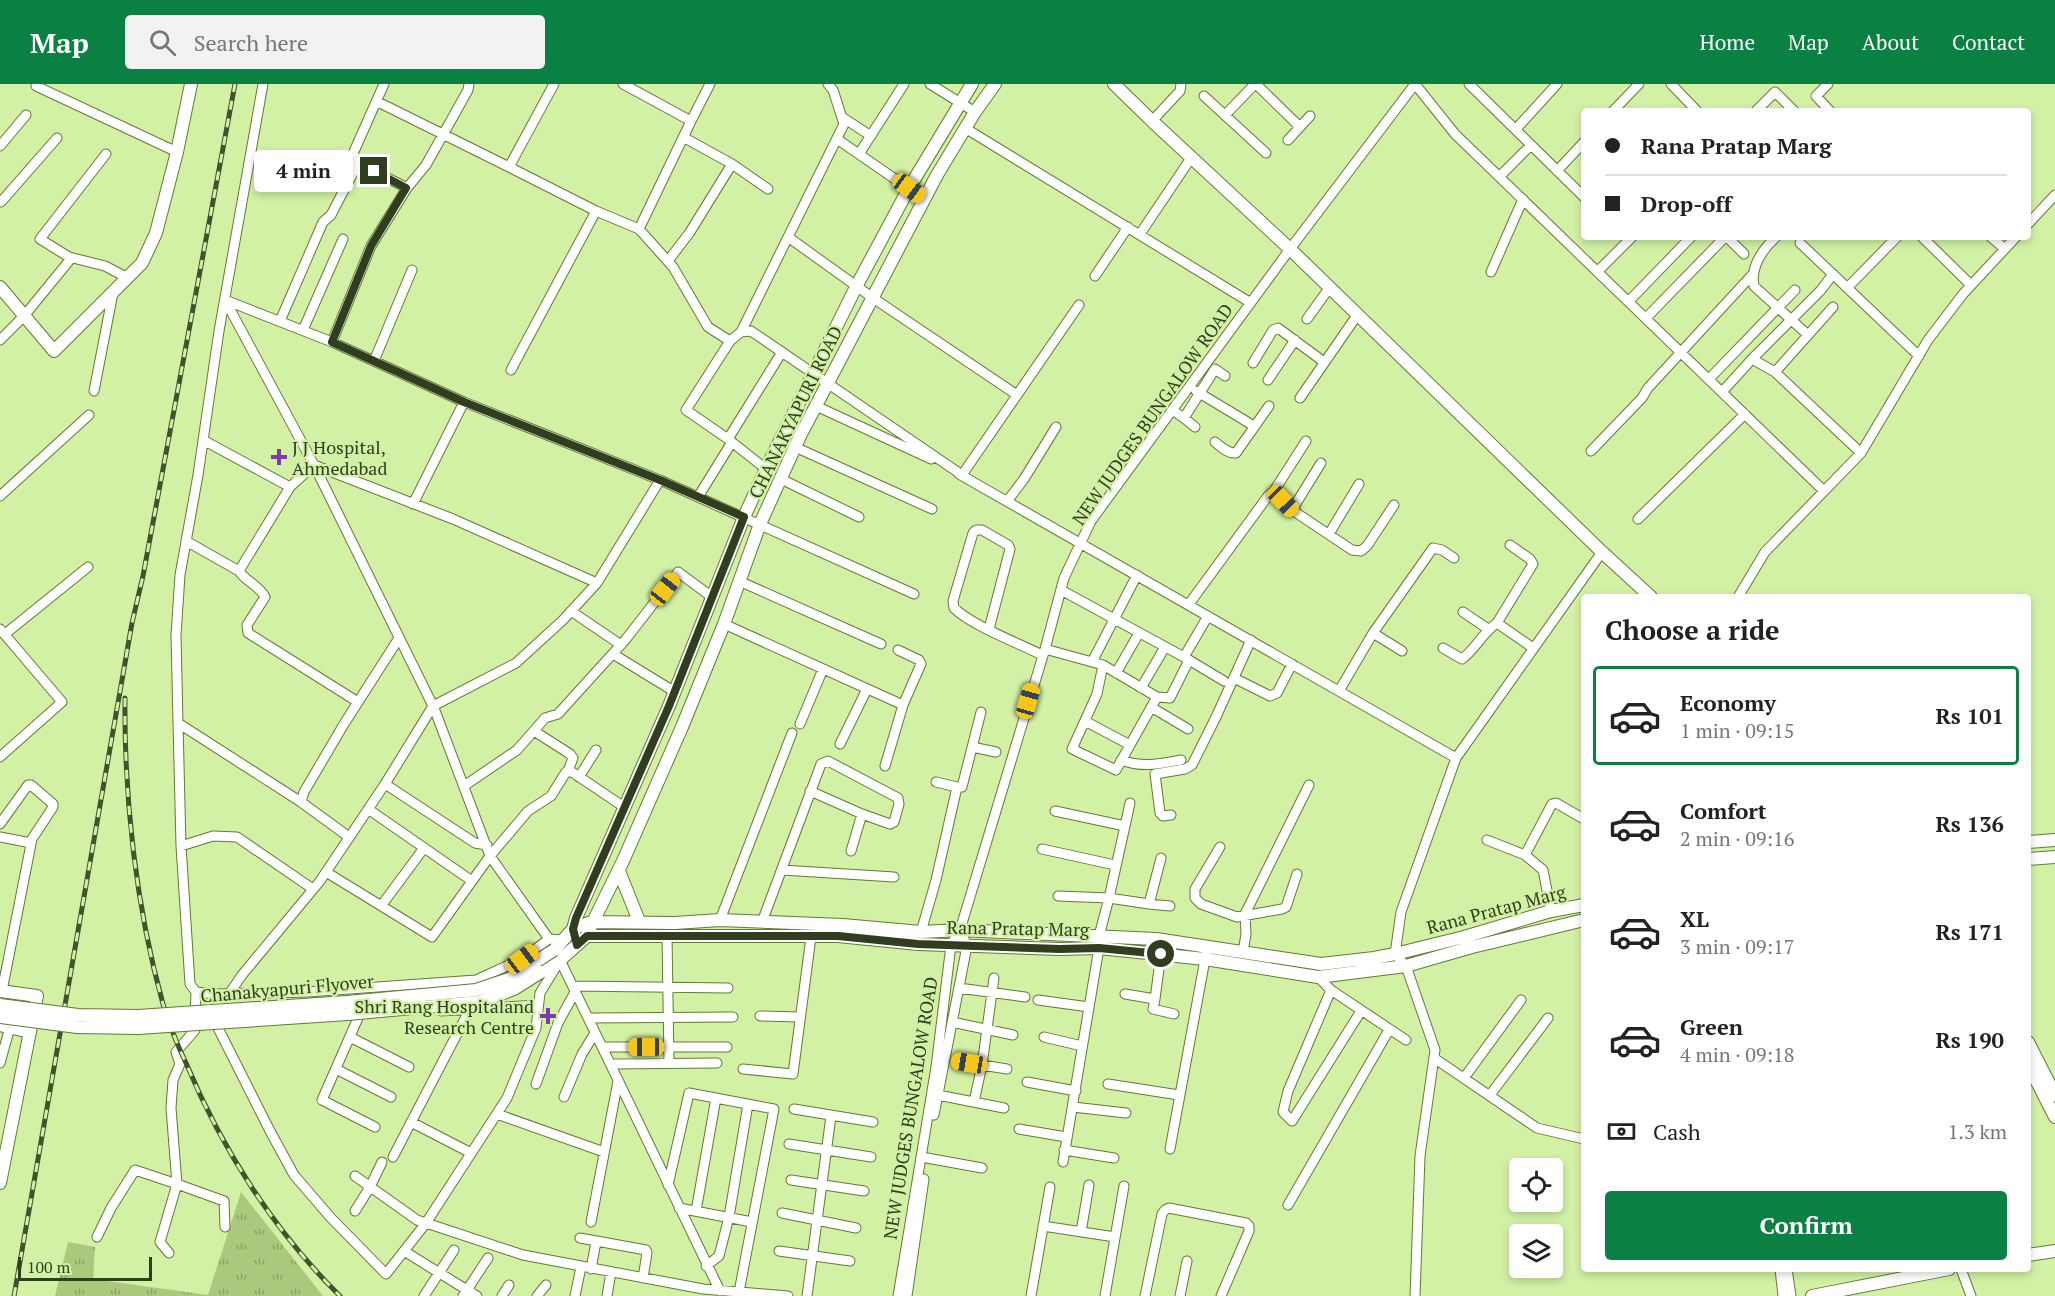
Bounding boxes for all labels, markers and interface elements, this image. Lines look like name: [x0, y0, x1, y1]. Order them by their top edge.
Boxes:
search box: [125, 15, 545, 69]
text: Map: [30, 24, 89, 61]
icon: search: [146, 26, 179, 59]
text: Search here: [194, 28, 308, 57]
text: Home: [1699, 28, 1755, 56]
text: Map: [1788, 28, 1829, 56]
text: About: [1862, 28, 1919, 56]
text: Contact: [1952, 28, 2025, 56]
text: Rana Pratap Marg: [1641, 131, 1832, 160]
callout: 4 min: [254, 150, 353, 192]
text: 4 min: [276, 157, 331, 184]
route end: [360, 157, 387, 184]
car: [889, 170, 929, 206]
text: Drop-off: [1641, 189, 1732, 218]
street label: NEW JUDGES BUNGALOW ROAD: [1066, 298, 1238, 530]
street label: CHANAKYAPURI ROAD: [743, 322, 847, 502]
place label: J J Hospital, Ahmedabad: [292, 435, 387, 480]
marker: J J Hospital, Ahmedabad: [270, 448, 288, 466]
car: [1264, 482, 1302, 520]
car: [647, 569, 683, 609]
text: Choose a ride: [1605, 612, 1780, 648]
car: [1014, 681, 1042, 721]
text: Economy: [1680, 688, 1776, 717]
icon: car: [1608, 689, 1662, 743]
text: Rs 101: [1935, 701, 2004, 730]
text: 1 min · 09:15: [1680, 717, 1794, 744]
text: Comfort: [1680, 796, 1766, 825]
icon: car: [1608, 797, 1662, 851]
text: Rs 136: [1935, 809, 2004, 838]
text: 2 min · 09:16: [1680, 825, 1794, 852]
street label: Rana Pratap Marg: [1424, 879, 1569, 939]
text: XL: [1680, 904, 1709, 933]
icon: car: [1608, 905, 1662, 959]
street label: Rana Pratap Marg: [946, 915, 1090, 941]
text: Rs 171: [1935, 917, 2004, 946]
text: 3 min · 09:17: [1680, 933, 1794, 960]
route start: [1147, 940, 1174, 967]
car: [502, 941, 542, 977]
street label: Chanakyapuri Flyover: [199, 968, 375, 1008]
street label: NEW JUDGES BUNGALOW ROAD: [877, 975, 943, 1241]
place label: Shri Rang Hospitaland Research Centre: [355, 994, 534, 1039]
marker: Shri Rang Hospitaland Research Centre: [539, 1007, 557, 1025]
text: Green: [1680, 1012, 1743, 1041]
icon: car: [1608, 1013, 1662, 1067]
text: Rs 190: [1935, 1025, 2004, 1054]
car: [628, 1038, 664, 1056]
text: 4 min · 09:18: [1680, 1041, 1794, 1068]
car: [950, 1051, 988, 1075]
icon: cash: [1605, 1115, 1638, 1148]
text: Cash: [1653, 1117, 1701, 1146]
text: 1.3 km: [1948, 1118, 2007, 1145]
map controls: [1509, 1158, 1563, 1278]
button: locate: [1509, 1158, 1563, 1212]
button: Confirm: [1605, 1191, 2007, 1260]
button: layers: [1509, 1224, 1563, 1278]
scale bar: [18, 1254, 152, 1282]
text: 100 m: [27, 1256, 70, 1278]

